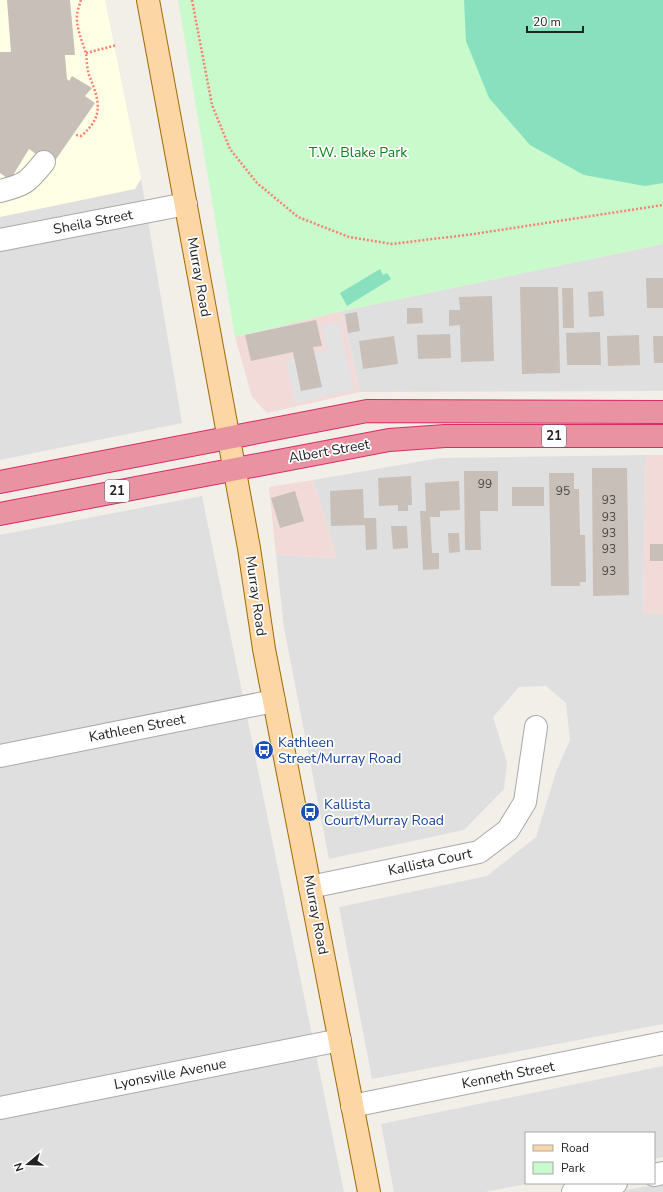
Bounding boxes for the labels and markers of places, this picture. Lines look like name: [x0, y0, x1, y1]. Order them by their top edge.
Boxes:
place label: Kathleen Street/Murray Road: [278, 733, 401, 768]
bus stop icon: Kathleen Street/Murray Road: [253, 739, 275, 761]
place label: Kallista Court/Murray Road: [324, 795, 444, 830]
bus stop icon: Kallista Court/Murray Road: [299, 801, 321, 823]

